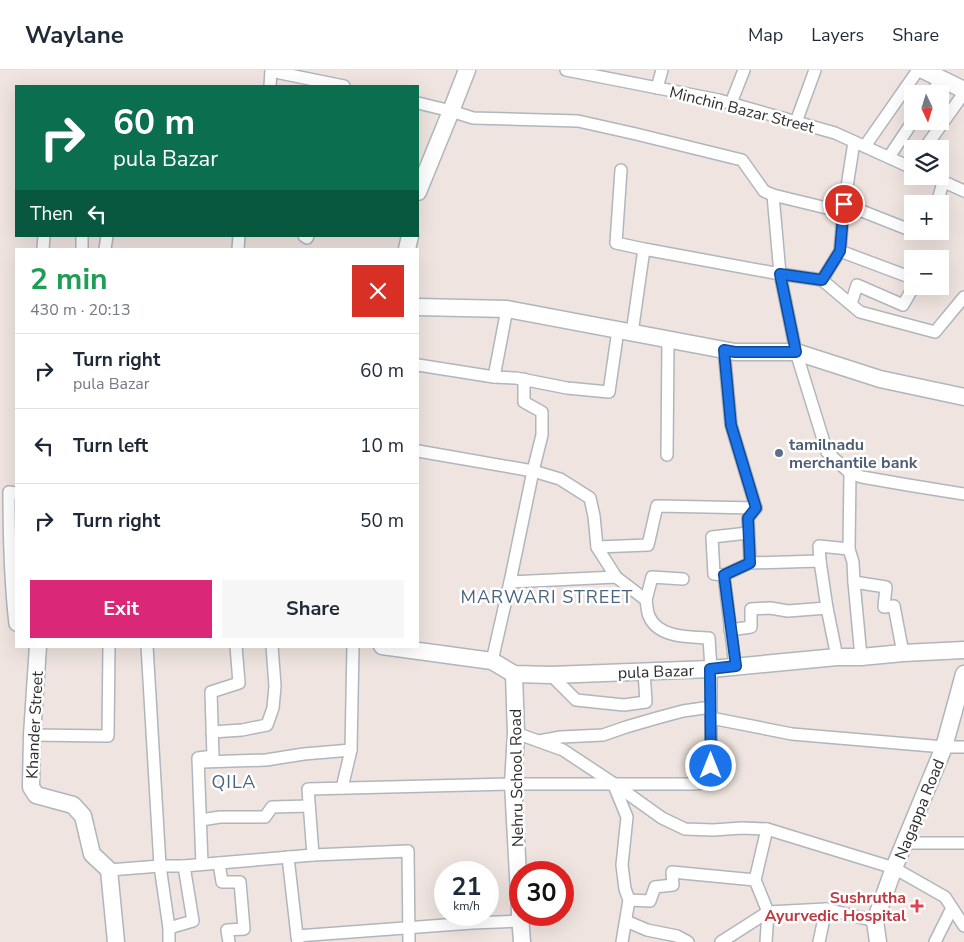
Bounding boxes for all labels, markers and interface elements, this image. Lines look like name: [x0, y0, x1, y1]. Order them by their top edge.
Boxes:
text: Waylane: [25, 19, 124, 51]
text: Map: [748, 23, 783, 47]
text: Layers: [811, 23, 864, 47]
text: Share: [892, 23, 939, 47]
street label: Minchin Bazar Street: [667, 81, 817, 139]
north arrow: [904, 85, 949, 130]
map controls: [904, 85, 949, 295]
text: 60 m: [113, 99, 195, 146]
icon: right: [30, 105, 95, 170]
button: layers: [904, 140, 949, 185]
text: pula Bazar: [113, 144, 218, 174]
pin: [823, 183, 865, 225]
icon: arrive: [830, 190, 858, 218]
button: +: [904, 195, 949, 240]
icon: left: [83, 200, 111, 228]
text: Then: [30, 201, 73, 227]
button: −: [904, 250, 949, 295]
text: 2 min: [30, 259, 108, 300]
button: close: [352, 265, 404, 317]
text: 430 m · 20:13: [30, 299, 131, 321]
text: Turn right: [73, 347, 160, 373]
icon: right: [30, 357, 58, 385]
text: 60 m: [360, 358, 404, 384]
text: pula Bazar: [73, 373, 149, 395]
icon: left: [30, 432, 58, 460]
text: Turn left: [73, 433, 148, 459]
text: 10 m: [360, 433, 404, 459]
place label: tamilnadu merchantile bank: [789, 434, 918, 474]
marker: tamilnadu merchantile bank: [773, 447, 785, 459]
icon: right: [30, 507, 58, 535]
text: Turn right: [73, 508, 160, 534]
text: 50 m: [360, 508, 404, 534]
button: Exit: [30, 580, 212, 638]
button: Share: [222, 580, 404, 638]
district label: MARWARI STREET: [461, 585, 633, 609]
street label: pula Bazar: [617, 660, 695, 684]
street label: Khander Street: [21, 670, 49, 780]
street label: Nehru School Road: [505, 709, 529, 847]
position arrow: [684, 739, 736, 791]
street label: Nagappa Road: [890, 756, 950, 863]
district label: QILA: [212, 770, 256, 794]
speed limit sign: 30: [509, 861, 574, 926]
text: 21: [451, 870, 482, 904]
place label: Sushrutha Ayurvedic Hospital: [765, 887, 906, 927]
text: km/h: [453, 898, 480, 914]
marker: Sushrutha Ayurvedic Hospital: [910, 899, 924, 913]

